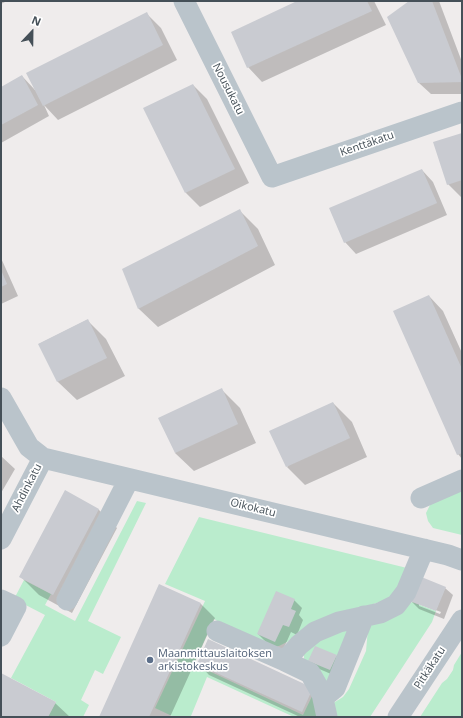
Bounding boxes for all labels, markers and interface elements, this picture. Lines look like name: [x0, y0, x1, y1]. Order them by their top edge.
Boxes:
north arrow: [12, 12, 52, 52]
text: N: [30, 12, 44, 29]
street label: Nousukatu: [209, 61, 247, 117]
street label: Kenttäkatu: [338, 129, 396, 159]
street label: Ahdinkatu: [9, 462, 45, 514]
street label: Oikokatu: [229, 496, 277, 520]
street label: Pitkäkatu: [411, 644, 449, 692]
place label: Maanmittauslaitoksen arkistokeskus: [158, 647, 272, 673]
marker: Maanmittauslaitoksen arkistokeskus: [145, 655, 155, 665]

